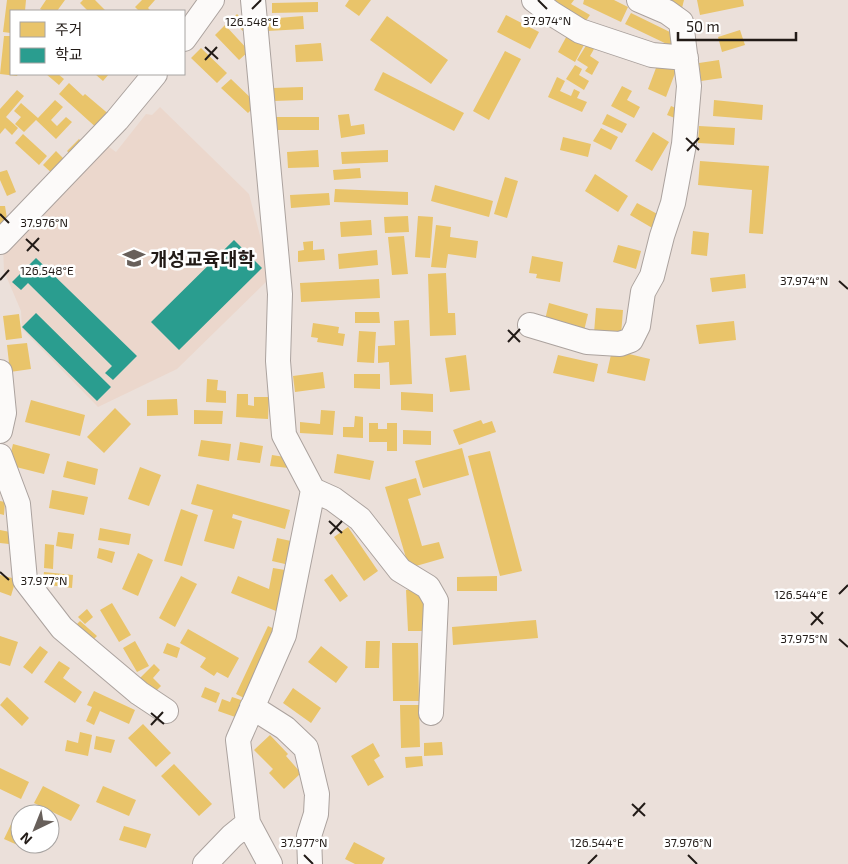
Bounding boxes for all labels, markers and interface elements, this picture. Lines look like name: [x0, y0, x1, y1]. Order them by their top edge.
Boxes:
legend: [10, 10, 185, 75]
scale bar: [678, 10, 796, 42]
text: 37.974°N: [523, 13, 571, 27]
text: 126.548°E: [225, 14, 279, 28]
text: 50 m: [686, 17, 720, 35]
text: 주거: [55, 20, 83, 38]
text: 학교: [55, 45, 83, 63]
text: 37.976°N: [20, 215, 68, 229]
school or university icon: 개성교육대학: [121, 245, 147, 271]
place label: 개성교육대학: [150, 247, 255, 270]
text: 126.548°E: [20, 263, 74, 277]
text: 37.974°N: [780, 273, 828, 287]
text: 37.977°N: [21, 573, 67, 587]
text: 126.544°E: [774, 587, 828, 601]
text: 37.975°N: [780, 631, 828, 645]
north arrow: [10, 804, 60, 854]
text: N: [16, 829, 35, 849]
text: 37.977°N: [281, 835, 327, 849]
text: 126.544°E: [570, 835, 624, 849]
text: 37.976°N: [664, 835, 712, 849]

